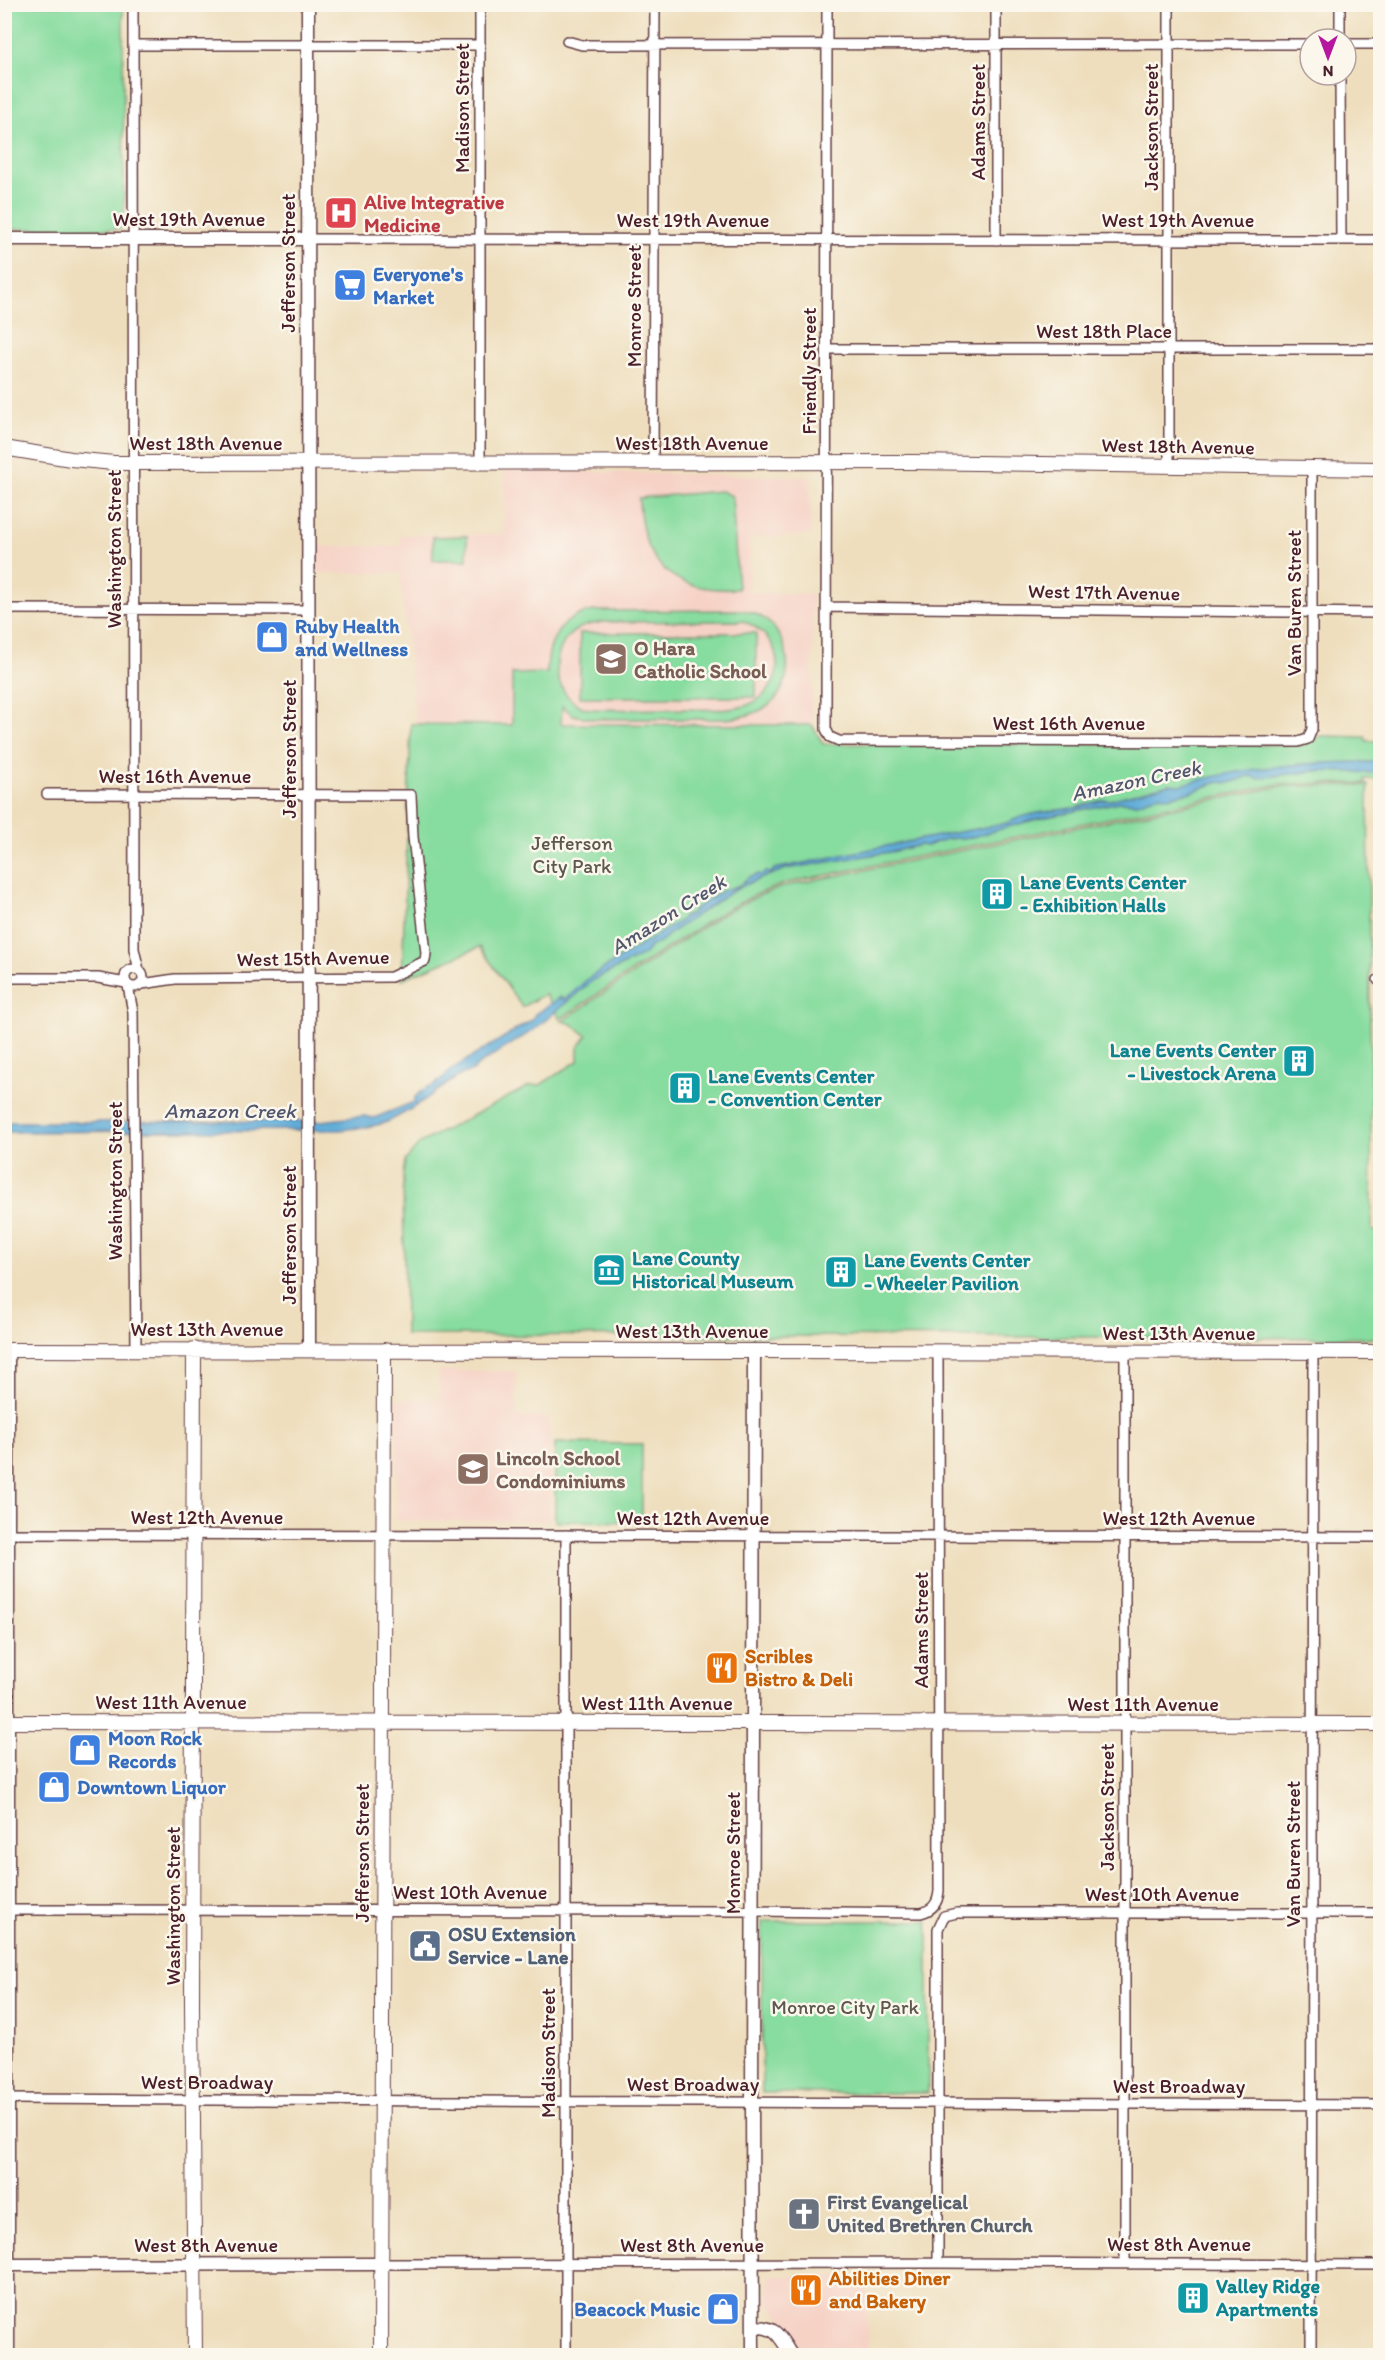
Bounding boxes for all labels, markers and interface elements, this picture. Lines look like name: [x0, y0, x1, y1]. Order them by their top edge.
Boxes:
north arrow: [1298, 27, 1358, 87]
street label: Madison Street: [450, 43, 474, 173]
text: N: [1323, 62, 1333, 81]
street label: Jackson Street: [1139, 63, 1163, 191]
street label: Adams Street: [966, 64, 990, 180]
place label: Alive Integrative Medicine: [363, 190, 505, 237]
street label: Jefferson Street: [276, 193, 300, 333]
hospital icon: Alive Integrative Medicine: [323, 195, 359, 231]
street label: West 19th Avenue: [113, 207, 265, 231]
street label: West 19th Avenue: [617, 208, 769, 232]
street label: West 19th Avenue: [1102, 208, 1254, 232]
street label: Monroe Street: [622, 244, 646, 367]
place label: Everyone's Market: [373, 262, 463, 309]
supermarket icon: Everyone's Market: [332, 267, 368, 303]
street label: Friendly Street: [797, 307, 821, 434]
street label: West 18th Place: [1036, 319, 1172, 343]
street label: West 18th Avenue: [129, 431, 283, 455]
street label: West 18th Avenue: [615, 431, 769, 455]
street label: West 18th Avenue: [1101, 433, 1255, 459]
street label: Washington Street: [102, 470, 126, 628]
street label: Van Buren Street: [1282, 530, 1306, 676]
street label: West 17th Avenue: [1028, 579, 1180, 605]
place label: Ruby Health and Wellness: [295, 614, 408, 661]
shop icon: Ruby Health and Wellness: [254, 619, 290, 655]
place label: O Hara Catholic School: [634, 636, 767, 683]
school or university icon: O Hara Catholic School: [593, 641, 629, 677]
street label: Jefferson Street: [277, 679, 301, 819]
street label: West 16th Avenue: [993, 711, 1145, 735]
water label: Amazon Creek: [1069, 754, 1204, 806]
street label: West 16th Avenue: [99, 764, 251, 788]
park label: Jefferson City Park: [531, 831, 613, 878]
water label: Amazon Creek: [606, 868, 731, 959]
place label: Lane Events Center - Exhibition Halls: [1020, 870, 1187, 917]
building icon: Lane Events Center - Exhibition Halls: [979, 876, 1015, 912]
street label: West 15th Avenue: [236, 945, 390, 971]
place label: Lane Events Center - Livestock Arena: [1110, 1038, 1276, 1085]
building icon: Lane Events Center - Livestock Arena: [1281, 1043, 1317, 1079]
place label: Lane Events Center - Convention Center: [708, 1064, 882, 1111]
building icon: Lane Events Center - Convention Center: [667, 1070, 703, 1106]
water label: Amazon Creek: [164, 1098, 297, 1123]
street label: Washington Street: [103, 1102, 127, 1260]
street label: Jefferson Street: [277, 1165, 301, 1305]
place label: Lane County Historical Museum: [632, 1246, 794, 1293]
place label: Lane Events Center - Wheeler Pavilion: [864, 1248, 1031, 1295]
museum icon: Lane County Historical Museum: [591, 1252, 627, 1288]
building icon: Lane Events Center - Wheeler Pavilion: [823, 1254, 859, 1290]
street label: West 13th Avenue: [130, 1317, 284, 1341]
street label: West 13th Avenue: [615, 1319, 769, 1343]
street label: West 13th Avenue: [1102, 1321, 1256, 1345]
place label: Lincoln School Condominiums: [496, 1446, 626, 1493]
school or university icon: Lincoln School Condominiums: [455, 1451, 491, 1487]
street label: West 12th Avenue: [131, 1505, 283, 1529]
street label: West 12th Avenue: [617, 1506, 769, 1530]
street label: West 12th Avenue: [1103, 1506, 1255, 1530]
street label: Adams Street: [909, 1572, 933, 1688]
place label: Scribles Bistro & Deli: [745, 1644, 853, 1691]
restaurant icon: Scribles Bistro & Deli: [704, 1650, 740, 1686]
street label: West 11th Avenue: [95, 1690, 247, 1714]
street label: West 11th Avenue: [581, 1691, 733, 1715]
street label: West 11th Avenue: [1067, 1692, 1219, 1716]
place label: Moon Rock Records: [108, 1726, 203, 1773]
shop icon: Moon Rock Records: [67, 1732, 103, 1768]
street label: Jackson Street: [1095, 1743, 1119, 1871]
shop icon: Downtown Liquor: [36, 1769, 72, 1805]
place label: Downtown Liquor: [77, 1775, 227, 1800]
street label: Van Buren Street: [1281, 1781, 1305, 1927]
street label: Jefferson Street: [350, 1783, 374, 1923]
street label: Monroe Street: [721, 1791, 745, 1914]
street label: Washington Street: [161, 1827, 185, 1985]
street label: West 10th Avenue: [393, 1880, 547, 1904]
street label: West 10th Avenue: [1085, 1882, 1239, 1906]
place label: OSU Extension Service - Lane: [448, 1922, 576, 1969]
public building icon: OSU Extension Service - Lane: [407, 1928, 443, 1964]
street label: Madison Street: [536, 1988, 560, 2118]
park label: Monroe City Park: [771, 1995, 919, 2019]
street label: West Broadway: [141, 2070, 274, 2094]
street label: West Broadway: [627, 2072, 760, 2096]
street label: West Broadway: [1113, 2074, 1246, 2098]
place label: First Evangelical United Brethren Church: [827, 2190, 1033, 2237]
church icon: First Evangelical United Brethren Church: [786, 2196, 822, 2232]
street label: West 8th Avenue: [1107, 2232, 1251, 2256]
street label: West 8th Avenue: [134, 2233, 278, 2257]
street label: West 8th Avenue: [620, 2233, 764, 2257]
place label: Abilities Diner and Bakery: [828, 2266, 951, 2314]
restaurant icon: Abilities Diner and Bakery: [788, 2272, 824, 2308]
place label: Valley Ridge Apartments: [1215, 2274, 1321, 2322]
building icon: Valley Ridge Apartments: [1175, 2280, 1211, 2316]
shop icon: Beacock Music: [705, 2291, 741, 2327]
place label: Beacock Music: [574, 2297, 700, 2321]

